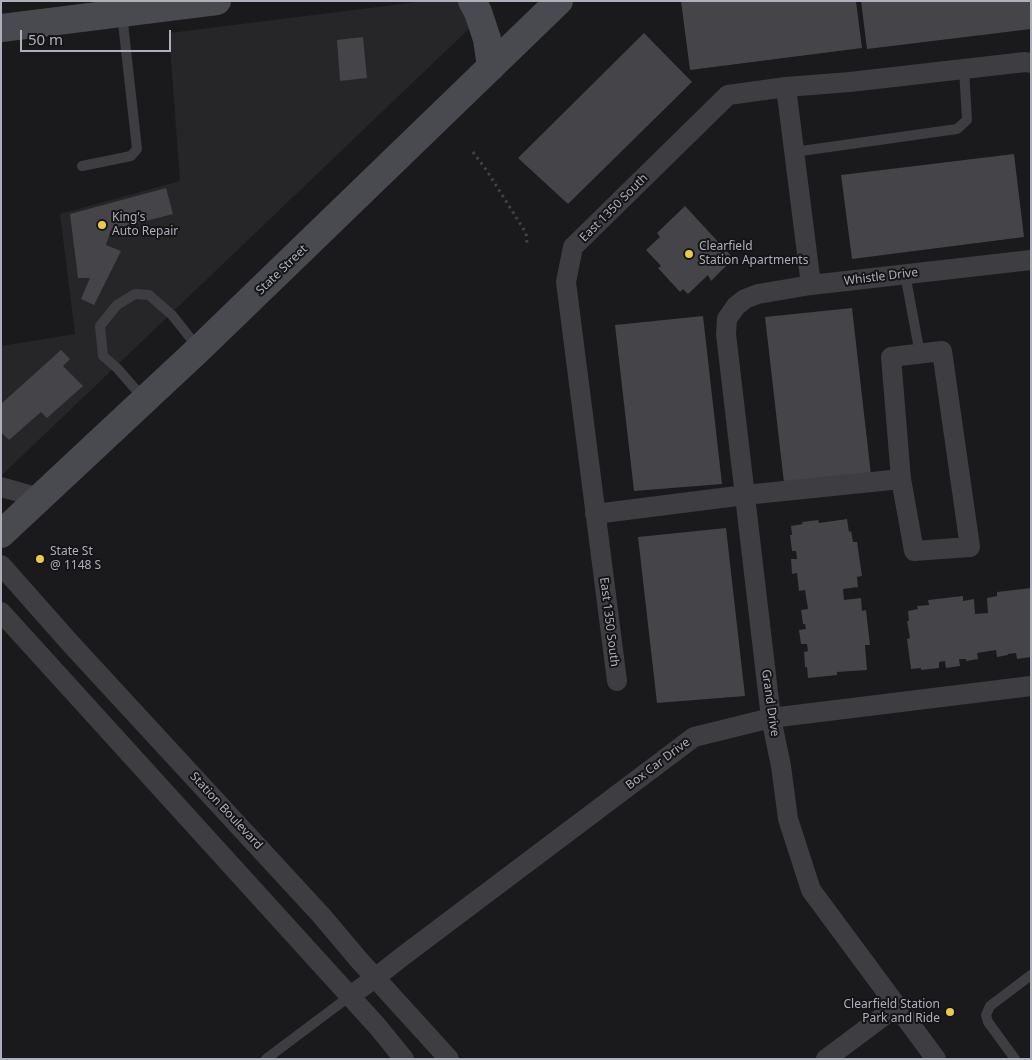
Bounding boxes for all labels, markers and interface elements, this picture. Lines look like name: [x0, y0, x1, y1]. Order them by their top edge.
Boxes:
scale bar: [22, 20, 174, 52]
text: 50 m: [28, 29, 63, 49]
street label: East 1350 South: [577, 171, 651, 245]
place label: King's Auto Repair: [112, 211, 178, 239]
marker: King's Auto Repair: [96, 219, 108, 231]
place label: Clearfield Station Apartments: [699, 240, 808, 268]
street label: State Street: [253, 242, 311, 298]
marker: Clearfield Station Apartments: [683, 248, 695, 260]
street label: Whistle Drive: [843, 265, 919, 289]
place label: State St @ 1148 S: [50, 545, 101, 573]
marker: State St @ 1148 S: [34, 553, 46, 565]
street label: East 1350 South: [596, 576, 622, 668]
street label: Grand Drive: [758, 668, 782, 738]
street label: Box Car Drive: [623, 735, 693, 793]
street label: Station Boulevard: [187, 770, 265, 852]
place label: Clearfield Station Park and Ride: [844, 998, 940, 1026]
marker: Clearfield Station Park and Ride: [944, 1006, 956, 1018]

